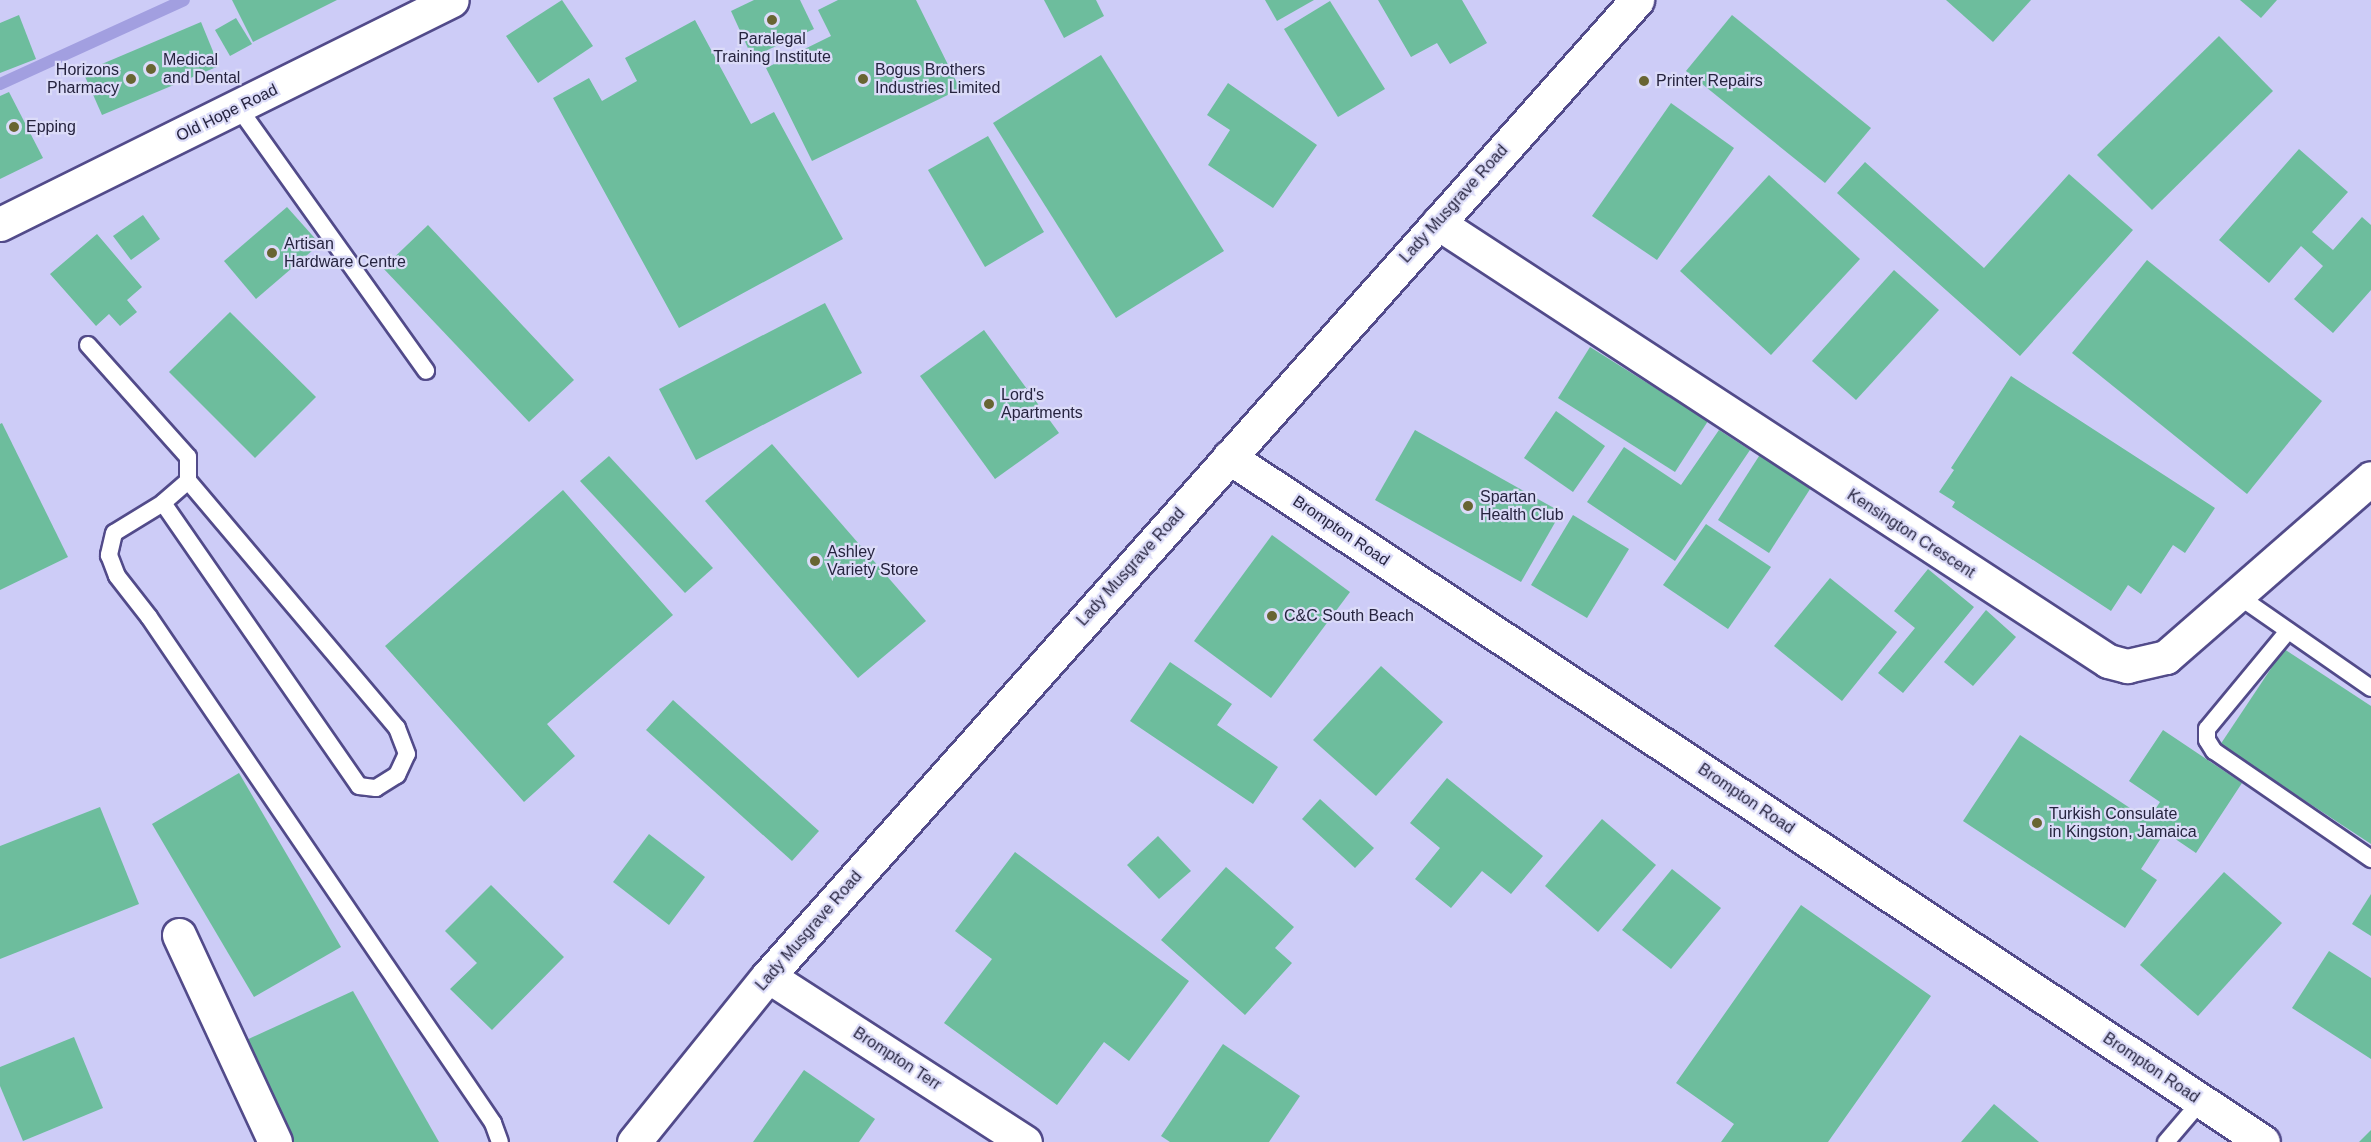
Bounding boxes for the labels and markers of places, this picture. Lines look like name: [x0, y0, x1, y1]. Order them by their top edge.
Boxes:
marker: Paralegal Training Institute: [765, 13, 779, 27]
place label: Paralegal Training Institute: [713, 29, 831, 67]
place label: Medical and Dental: [163, 50, 240, 88]
place label: Horizons Pharmacy: [47, 60, 119, 98]
place label: Bogus Brothers Industries Limited: [875, 60, 1000, 98]
marker: Medical and Dental: [144, 62, 158, 76]
place label: Printer Repairs: [1656, 71, 1763, 91]
marker: Horizons Pharmacy: [124, 72, 138, 86]
marker: Bogus Brothers Industries Limited: [856, 72, 870, 86]
marker: Printer Repairs: [1637, 74, 1651, 88]
place label: Epping: [26, 117, 76, 137]
marker: Epping: [7, 120, 21, 134]
place label: Artisan Hardware Centre: [284, 234, 406, 272]
marker: Artisan Hardware Centre: [265, 246, 279, 260]
place label: Lord's Apartments: [1001, 385, 1083, 423]
marker: Lord's Apartments: [982, 397, 996, 411]
place label: Spartan Health Club: [1480, 487, 1564, 525]
marker: Spartan Health Club: [1461, 499, 1475, 513]
place label: Ashley Variety Store: [827, 542, 918, 580]
marker: Ashley Variety Store: [808, 554, 822, 568]
place label: C&C South Beach: [1284, 606, 1414, 626]
marker: C&C South Beach: [1265, 609, 1279, 623]
place label: Turkish Consulate in Kingston, Jamaica: [2049, 804, 2197, 842]
marker: Turkish Consulate in Kingston, Jamaica: [2030, 816, 2044, 830]

